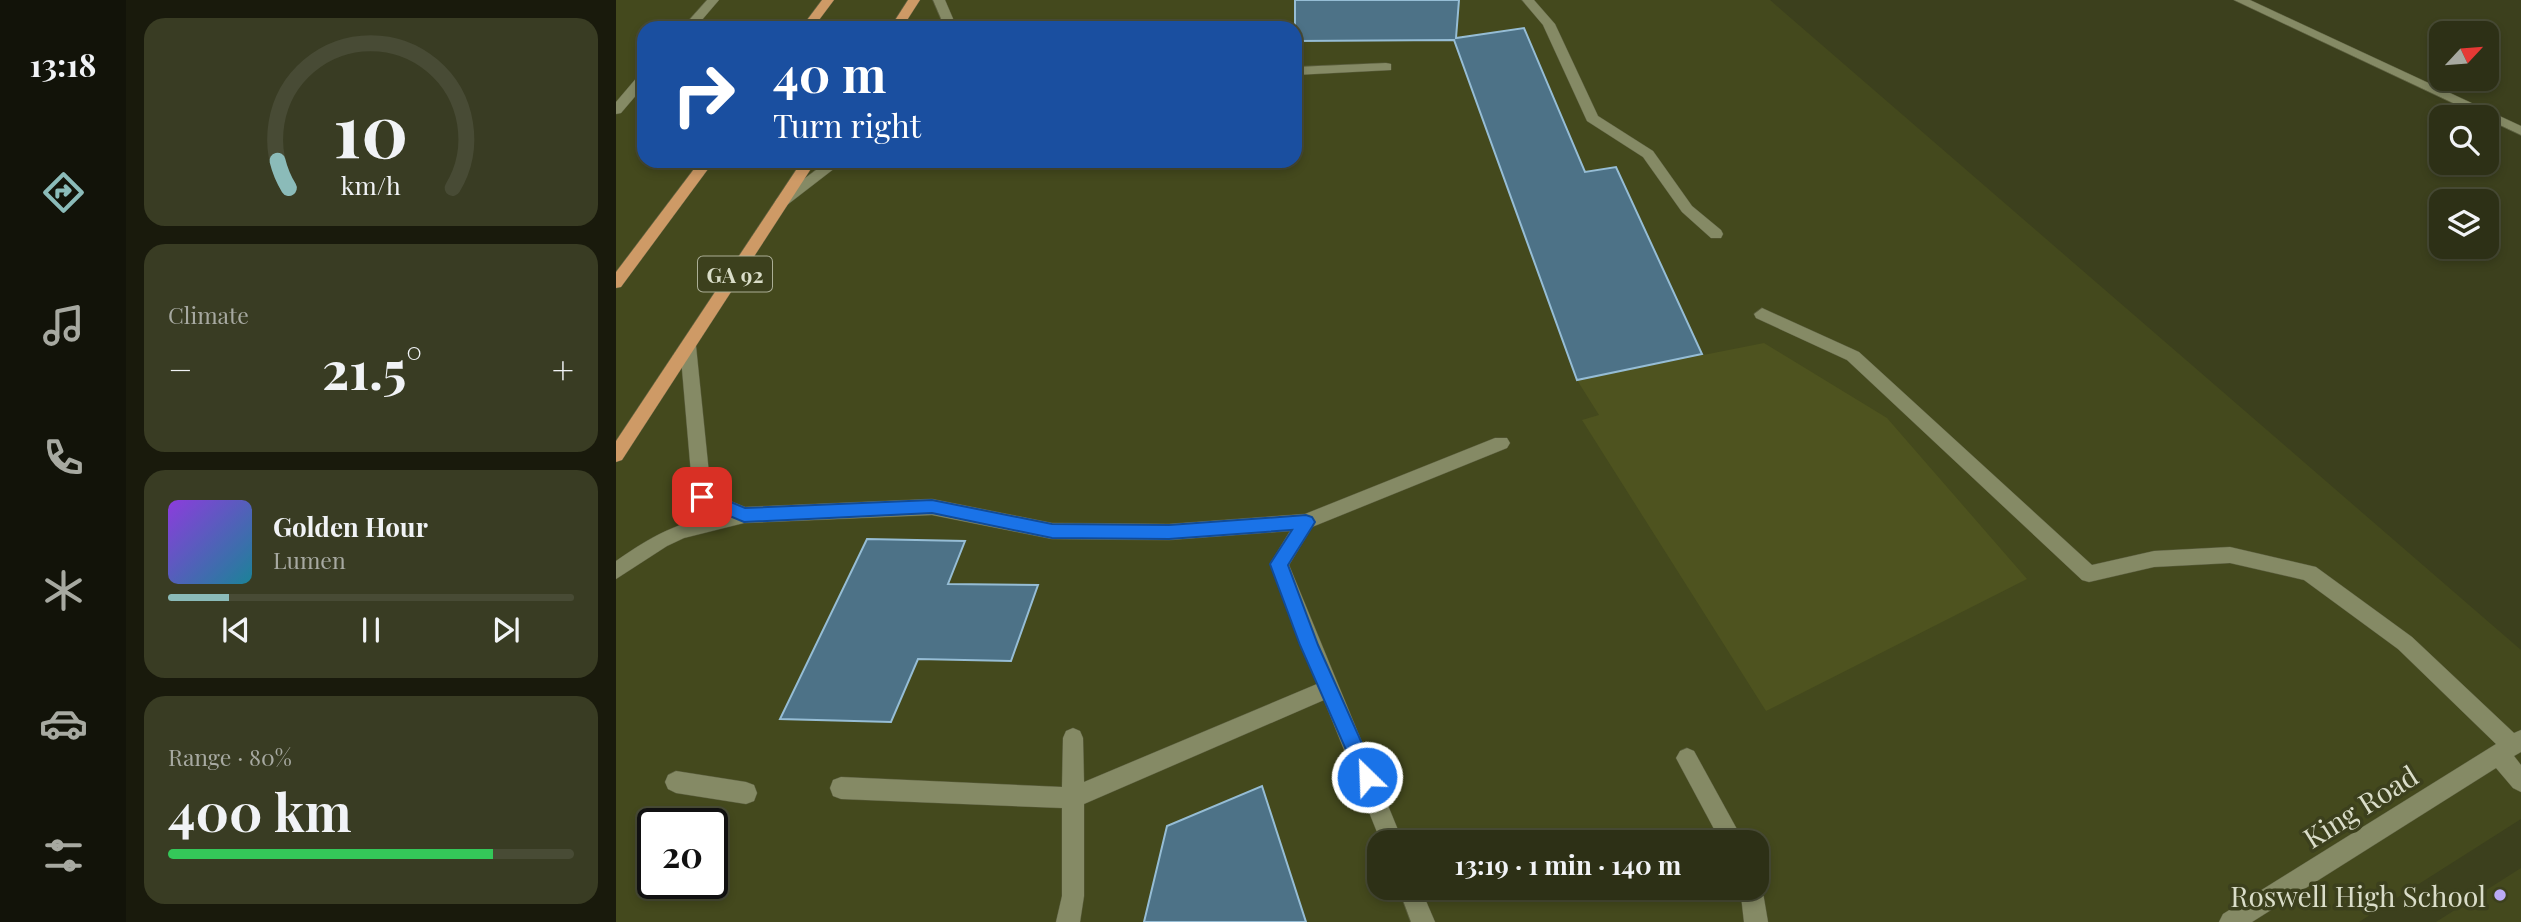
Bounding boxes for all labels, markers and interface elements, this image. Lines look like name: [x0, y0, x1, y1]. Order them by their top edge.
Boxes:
north arrow: [2429, 21, 2499, 91]
map controls: [2429, 21, 2499, 259]
text: 40 m: [773, 40, 886, 105]
text: 13:18: [29, 42, 97, 85]
icon: right: [658, 49, 749, 140]
text: 10: [334, 79, 408, 176]
text: Turn right: [773, 103, 921, 146]
button: search: [2429, 105, 2499, 175]
icon: directions: [39, 168, 88, 217]
text: km/h: [341, 168, 401, 201]
button: layers: [2429, 189, 2499, 259]
road number: GA 92: [698, 256, 772, 292]
text: Climate: [168, 299, 249, 330]
icon: music: [39, 301, 88, 350]
text: 21.5°: [322, 334, 422, 403]
text: −: [168, 343, 193, 394]
text: +: [552, 343, 574, 394]
icon: phone: [39, 433, 88, 482]
pin: [672, 467, 732, 527]
icon: arrive: [683, 478, 721, 516]
text: Golden Hour: [273, 509, 428, 544]
text: Lumen: [273, 544, 346, 575]
icon: climate: [39, 566, 88, 615]
icon: previous: [217, 611, 255, 649]
icon: pause: [352, 611, 390, 649]
icon: next: [487, 611, 525, 649]
icon: car: [39, 699, 88, 748]
position arrow: [1330, 740, 1404, 814]
text: Range · 80%: [168, 741, 292, 772]
street label: King Road: [2296, 756, 2424, 856]
text: 400 km: [168, 776, 352, 845]
speed limit sign: 20: [637, 808, 728, 899]
icon: filters: [39, 831, 88, 880]
text: 13:19 · 1 min · 140 m: [1455, 847, 1681, 882]
place label: Roswell High School: [2230, 877, 2486, 914]
marker: Roswell High School: [2492, 887, 2508, 903]

